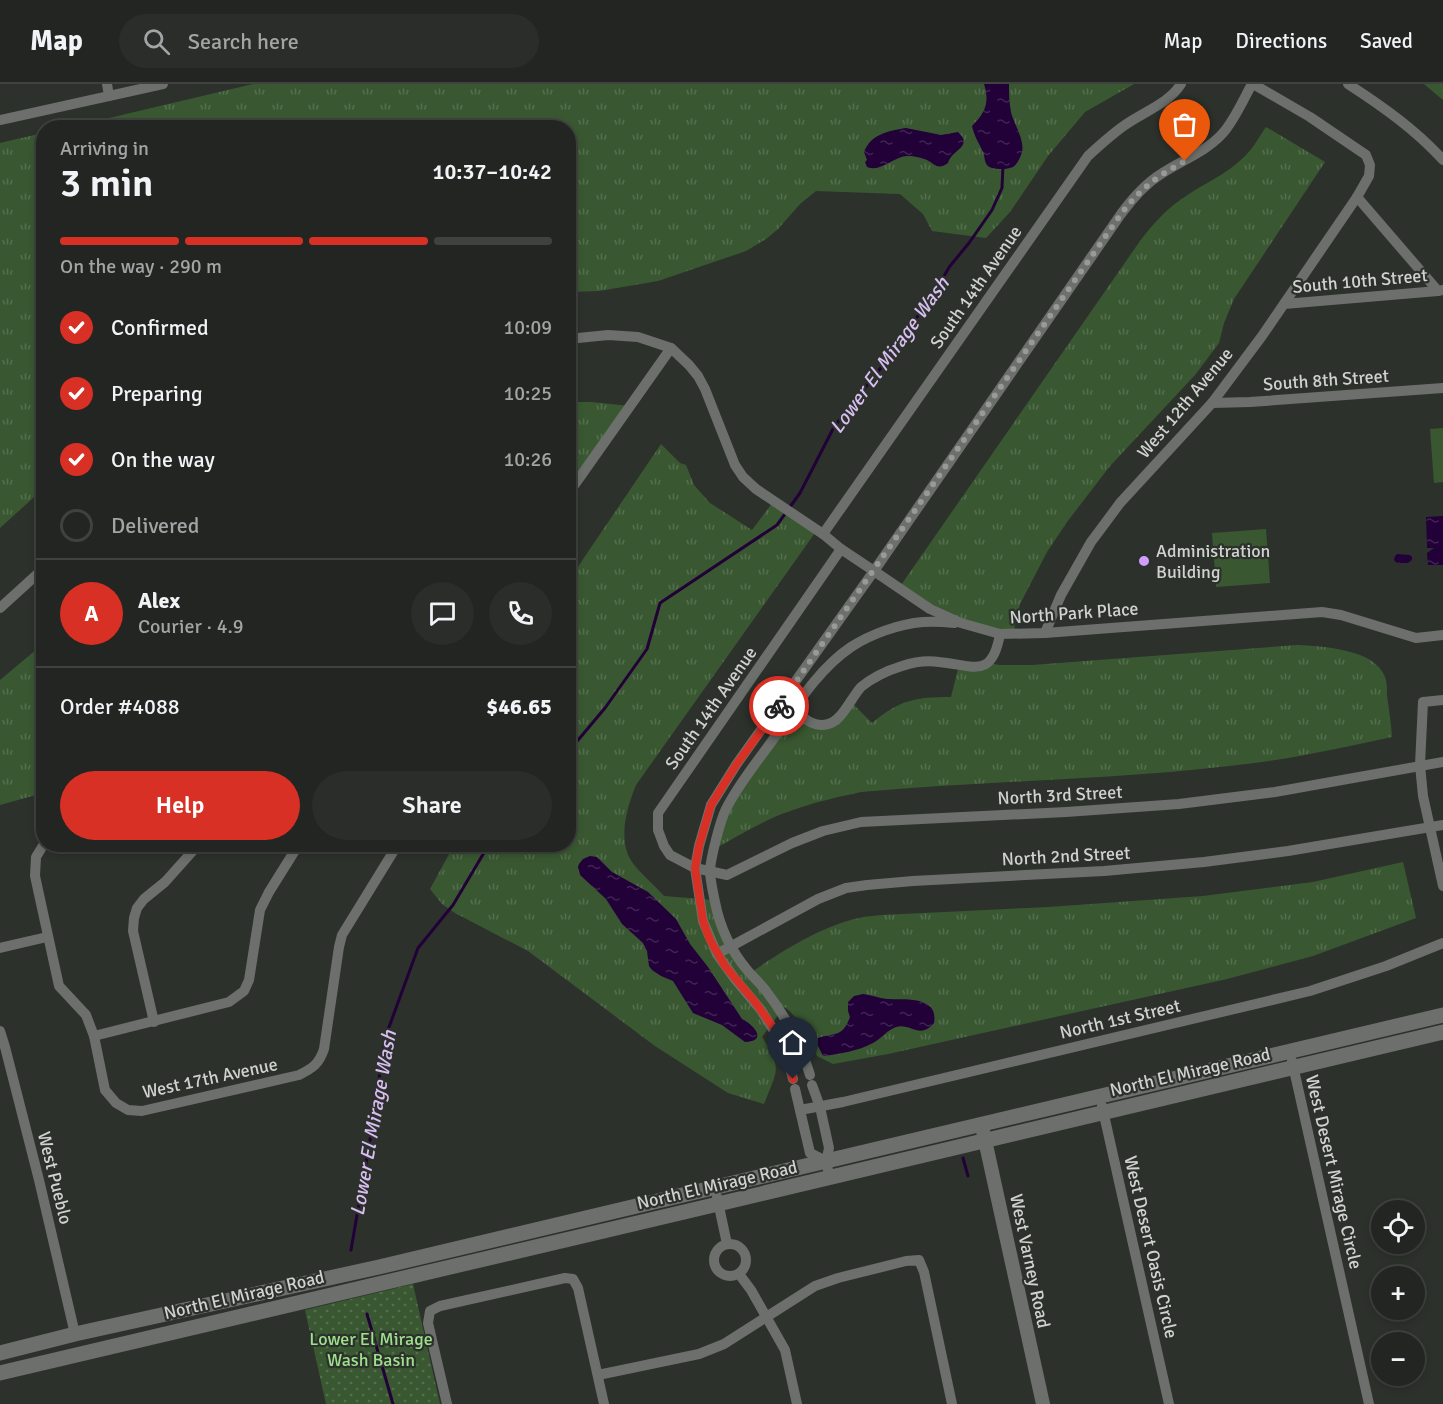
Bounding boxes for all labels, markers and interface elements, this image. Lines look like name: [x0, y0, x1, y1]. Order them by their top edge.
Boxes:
search box: [119, 14, 539, 68]
text: Map: [30, 24, 83, 58]
icon: search: [140, 25, 173, 58]
text: Search here: [188, 28, 299, 55]
text: Map: [1164, 28, 1202, 54]
text: Directions: [1235, 28, 1327, 54]
text: Saved: [1360, 28, 1413, 54]
pin: [1159, 99, 1210, 161]
icon: bag: [1168, 108, 1201, 141]
text: Arriving in: [60, 136, 149, 161]
text: 10:37–10:42: [433, 158, 552, 185]
text: 3 min: [60, 159, 153, 207]
street label: South 14th Avenue: [925, 221, 1027, 353]
text: On the way · 290 m: [60, 254, 222, 279]
street label: South 10th Street: [1291, 264, 1429, 298]
water label: Lower El Mirage Wash: [824, 271, 955, 439]
icon: check: [60, 311, 93, 344]
text: Confirmed: [111, 314, 209, 341]
text: 10:09: [503, 315, 552, 340]
street label: West 12th Avenue: [1132, 343, 1238, 463]
street label: South 8th Street: [1262, 365, 1390, 395]
icon: check: [60, 377, 93, 410]
text: Preparing: [111, 380, 203, 407]
text: 10:25: [503, 381, 552, 406]
icon: check: [60, 443, 93, 476]
text: On the way: [111, 446, 215, 473]
text: 10:26: [503, 447, 552, 472]
text: Delivered: [111, 512, 199, 539]
place label: Administration Building: [1156, 540, 1270, 583]
marker: Administration Building: [1137, 554, 1151, 568]
button: chat: [411, 582, 474, 645]
button: phone: [489, 582, 552, 645]
text: Alex: [138, 587, 180, 614]
street label: North Park Place: [1009, 598, 1139, 628]
text: A: [84, 600, 99, 627]
text: Courier · 4.9: [138, 614, 244, 639]
street label: South 14th Avenue: [660, 642, 762, 774]
courier: [749, 676, 809, 736]
icon: bike: [763, 690, 796, 723]
text: Order #4088: [60, 693, 180, 720]
text: $46.65: [486, 693, 552, 720]
button: Help: [60, 771, 300, 840]
button: Share: [312, 771, 552, 840]
street label: North 3rd Street: [997, 781, 1123, 809]
street label: North 2nd Street: [1001, 842, 1131, 870]
street label: North 1st Street: [1057, 994, 1183, 1044]
pin: [767, 1017, 818, 1079]
icon: home: [776, 1026, 809, 1059]
water label: Lower El Mirage Wash: [345, 1027, 402, 1218]
street label: North El Mirage Road: [1108, 1043, 1272, 1101]
street label: West 17th Avenue: [140, 1053, 280, 1103]
street label: West Desert Mirage Circle: [1301, 1073, 1367, 1271]
street label: West Pueblo: [33, 1129, 77, 1227]
street label: West Desert Oasis Circle: [1119, 1154, 1183, 1340]
street label: North El Mirage Road: [635, 1156, 799, 1214]
street label: West Varney Road: [1005, 1192, 1055, 1330]
map controls: [1371, 1200, 1425, 1386]
button: locate: [1371, 1200, 1425, 1254]
street label: North El Mirage Road: [162, 1266, 326, 1324]
button: +: [1371, 1266, 1425, 1320]
park label: Lower El Mirage Wash Basin: [309, 1328, 433, 1371]
button: −: [1371, 1332, 1425, 1386]

